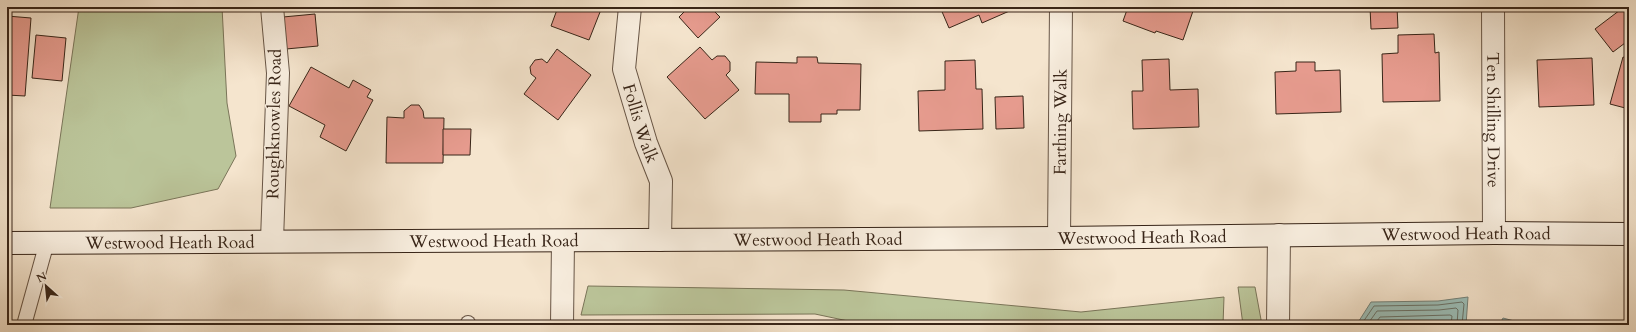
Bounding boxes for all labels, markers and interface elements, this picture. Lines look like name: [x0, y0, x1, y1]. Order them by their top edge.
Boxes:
street label: Roughknowles Road: [261, 49, 287, 199]
street label: Ten Shilling Drive: [1482, 52, 1505, 188]
street label: Farthing Walk: [1048, 68, 1072, 175]
street label: Follis Walk: [617, 81, 665, 167]
street label: Westwood Heath Road: [1380, 221, 1551, 246]
street label: Westwood Heath Road: [1056, 225, 1227, 250]
street label: Westwood Heath Road: [732, 227, 903, 251]
street label: Westwood Heath Road: [408, 229, 579, 253]
street label: Westwood Heath Road: [84, 230, 255, 254]
north arrow: [26, 266, 66, 306]
text: N: [34, 268, 50, 286]

